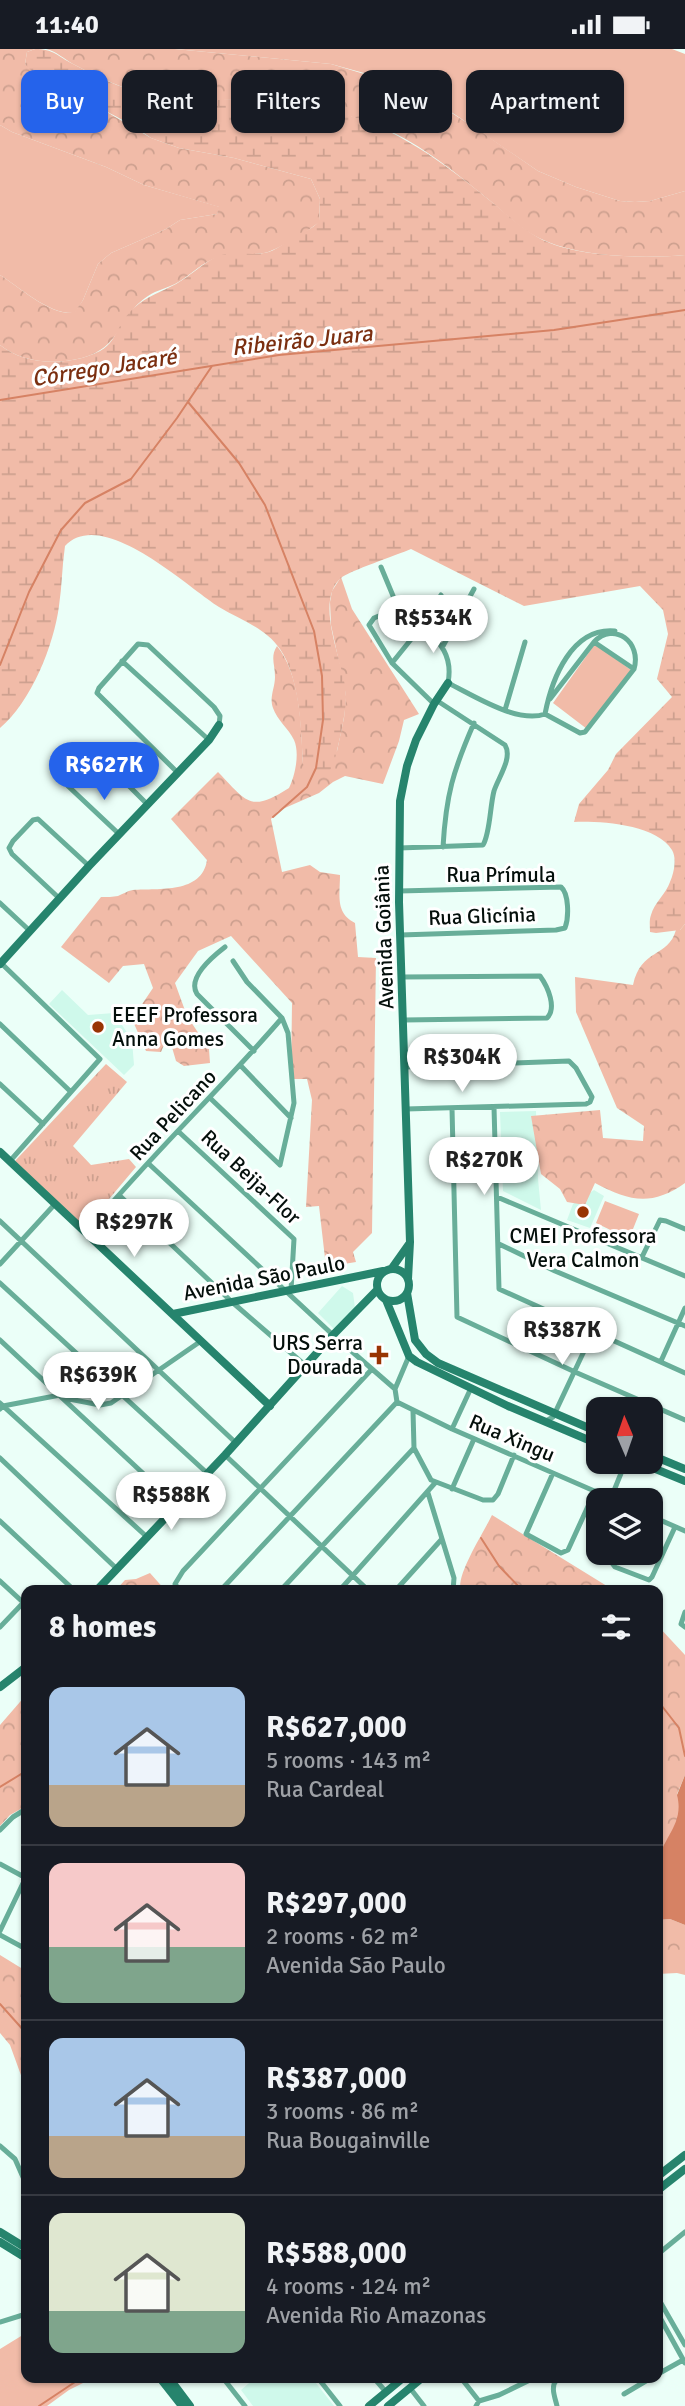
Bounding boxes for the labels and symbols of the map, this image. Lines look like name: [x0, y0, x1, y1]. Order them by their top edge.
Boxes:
water label: Ribeirão Juara: [230, 319, 375, 362]
water label: Córrego Jacaré: [30, 342, 180, 393]
pin: R$534K: [376, 595, 490, 655]
pin: R$627K: [47, 743, 161, 802]
street label: Rua Prímula: [446, 862, 556, 888]
street label: Avenida Goiânia: [368, 864, 400, 1010]
street label: Rua Glicínia: [428, 901, 536, 931]
place label: EEEF Professora Anna Gomes: [112, 1002, 258, 1052]
marker: EEEF Professora Anna Gomes: [90, 1019, 106, 1035]
pin: R$304K: [405, 1035, 519, 1094]
street label: Rua Pelicano: [124, 1064, 222, 1166]
street label: Rua Beija-Flor: [196, 1124, 307, 1230]
pin: R$270K: [427, 1137, 541, 1197]
pin: R$297K: [77, 1199, 191, 1259]
marker: CMEI Professora Vera Calmon: [575, 1204, 591, 1220]
place label: CMEI Professora Vera Calmon: [510, 1223, 656, 1273]
street label: Avenida São Paulo: [181, 1250, 347, 1306]
pin: R$387K: [505, 1307, 619, 1367]
place label: URS Serra Dourada: [272, 1330, 363, 1380]
marker: URS Serra Dourada: [369, 1345, 389, 1365]
pin: R$639K: [41, 1353, 155, 1412]
north arrow: [586, 1397, 663, 1473]
street label: Rua Xingu: [465, 1408, 559, 1468]
pin: R$588K: [114, 1473, 228, 1532]

